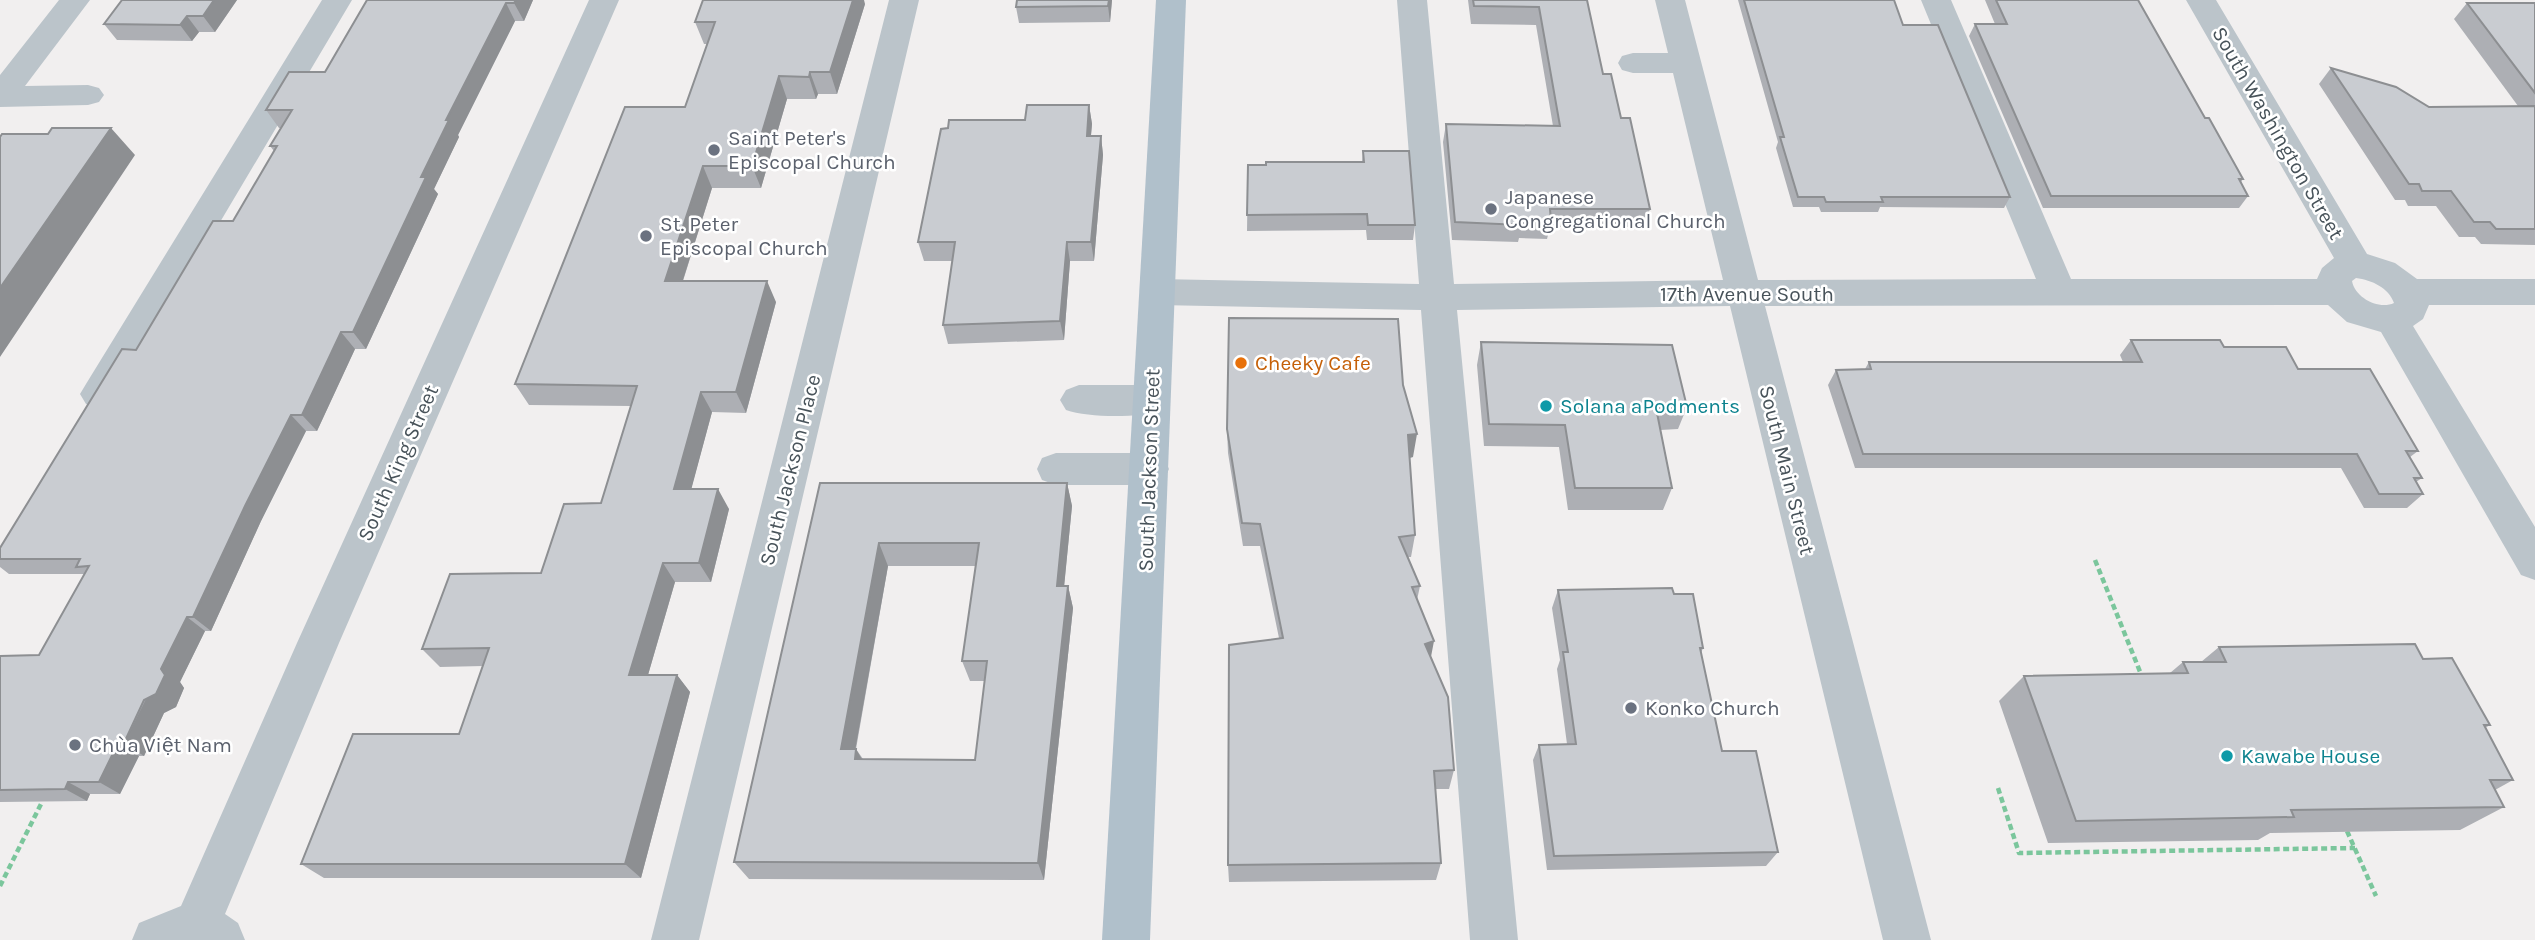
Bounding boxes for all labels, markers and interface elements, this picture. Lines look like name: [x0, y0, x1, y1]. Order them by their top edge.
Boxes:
street label: South Washington Street: [2207, 23, 2349, 244]
place label: Saint Peter's Episcopal Church: [728, 126, 896, 174]
marker: Saint Peter's Episcopal Church: [706, 142, 722, 158]
place label: Japanese Congregational Church: [1505, 185, 1726, 233]
marker: Japanese Congregational Church: [1483, 201, 1499, 217]
place label: St. Peter Episcopal Church: [660, 212, 828, 260]
marker: St. Peter Episcopal Church: [638, 228, 654, 244]
street label: 17th Avenue South: [1660, 282, 1834, 306]
place label: Cheeky Cafe: [1255, 351, 1371, 375]
marker: Cheeky Cafe: [1233, 355, 1249, 371]
street label: South Jackson Street: [1133, 368, 1165, 572]
street label: South Jackson Place: [755, 372, 825, 568]
street label: South King Street: [353, 381, 443, 545]
street label: South Main Street: [1754, 383, 1820, 557]
place label: Solana aPodments: [1560, 394, 1740, 418]
marker: Solana aPodments: [1538, 398, 1554, 414]
place label: Konko Church: [1645, 696, 1780, 720]
marker: Konko Church: [1623, 700, 1639, 716]
place label: Chùa Việt Nam: [89, 733, 232, 757]
marker: Chùa Việt Nam: [67, 737, 83, 753]
place label: Kawabe House: [2241, 744, 2380, 768]
marker: Kawabe House: [2219, 748, 2235, 764]

